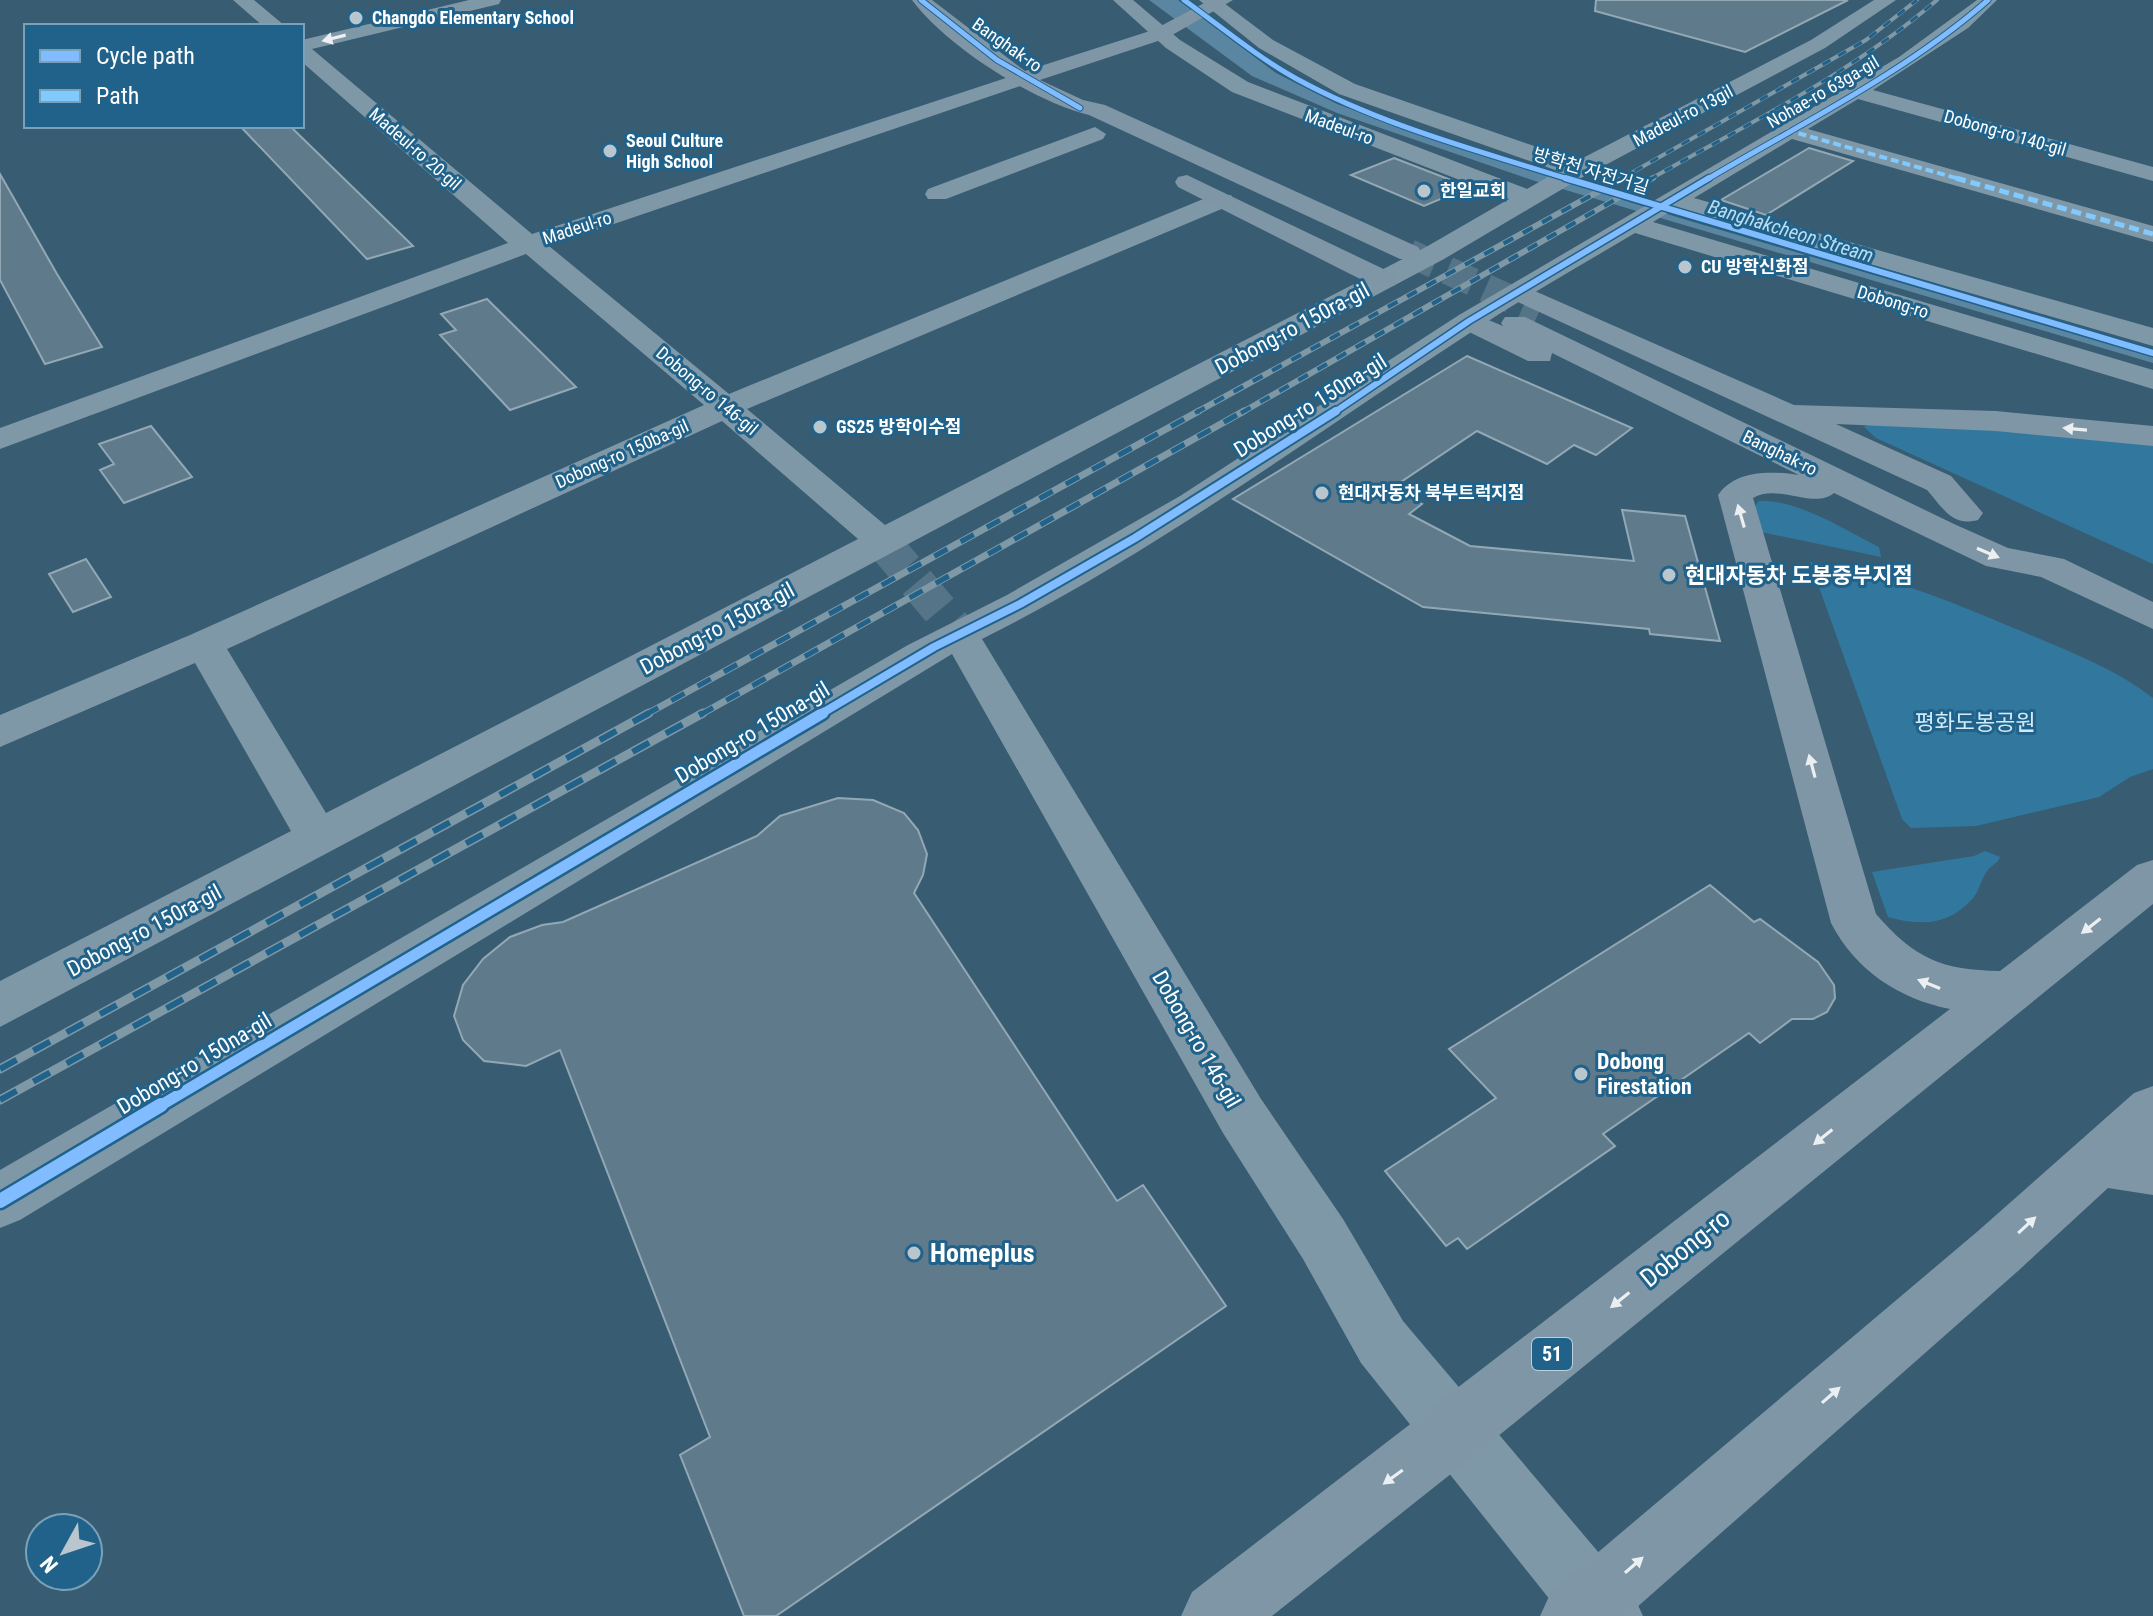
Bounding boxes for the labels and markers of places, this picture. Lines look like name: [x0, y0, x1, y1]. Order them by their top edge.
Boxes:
place label: Changdo Elementary School: [372, 7, 574, 28]
marker: Changdo Elementary School: [347, 9, 365, 27]
place label: Seoul Culture High School: [626, 130, 724, 172]
marker: Seoul Culture High School: [601, 142, 619, 160]
place label: 한일교회: [1440, 180, 1506, 201]
marker: 한일교회: [1415, 182, 1433, 200]
place label: CU 방학신화점: [1701, 256, 1808, 277]
marker: CU 방학신화점: [1676, 258, 1694, 276]
place label: GS25 방학이수점: [836, 416, 961, 437]
marker: GS25 방학이수점: [811, 418, 829, 436]
place label: 현대자동차 북부트럭지점: [1338, 482, 1524, 503]
marker: 현대자동차 북부트럭지점: [1313, 484, 1331, 502]
place label: 현대자동차 도봉중부지점: [1685, 563, 1913, 588]
marker: 현대자동차 도봉중부지점: [1660, 566, 1678, 584]
place label: Dobong Firestation: [1597, 1049, 1692, 1099]
marker: Dobong Firestation: [1572, 1065, 1590, 1083]
place label: Homeplus: [930, 1238, 1035, 1268]
marker: Homeplus: [905, 1244, 923, 1262]

